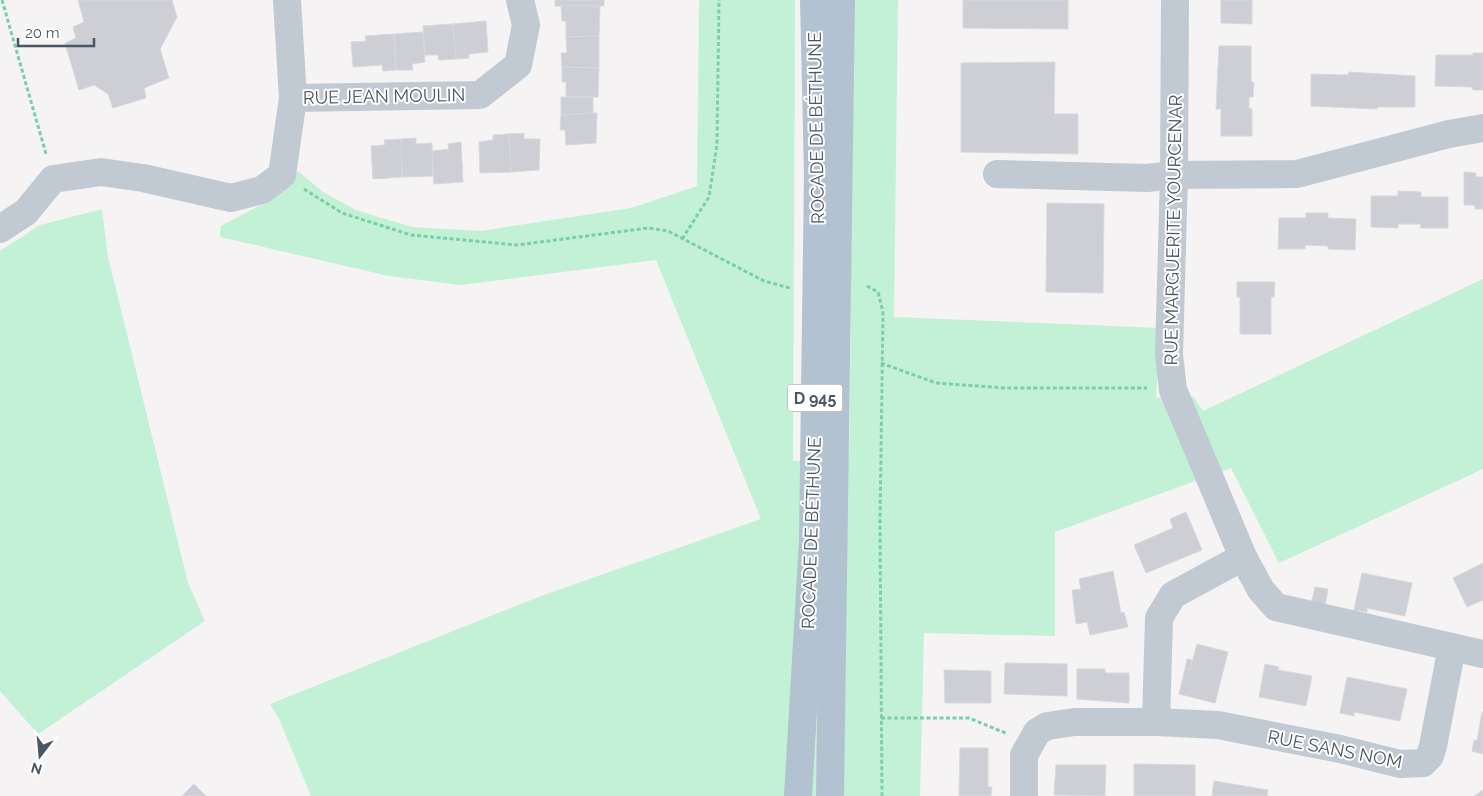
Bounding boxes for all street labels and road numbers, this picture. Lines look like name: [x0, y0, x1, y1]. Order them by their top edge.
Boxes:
street label: ROCADE DE BÉTHUNE: [803, 32, 828, 224]
street label: RUE JEAN MOULIN: [303, 84, 465, 108]
street label: RUE MARGUERITE YOURCENAR: [1160, 94, 1186, 366]
road number: D 945: [788, 384, 842, 412]
street label: ROCADE DE BÉTHUNE: [796, 437, 825, 629]
street label: RUE SANS NOM: [1266, 726, 1404, 772]

